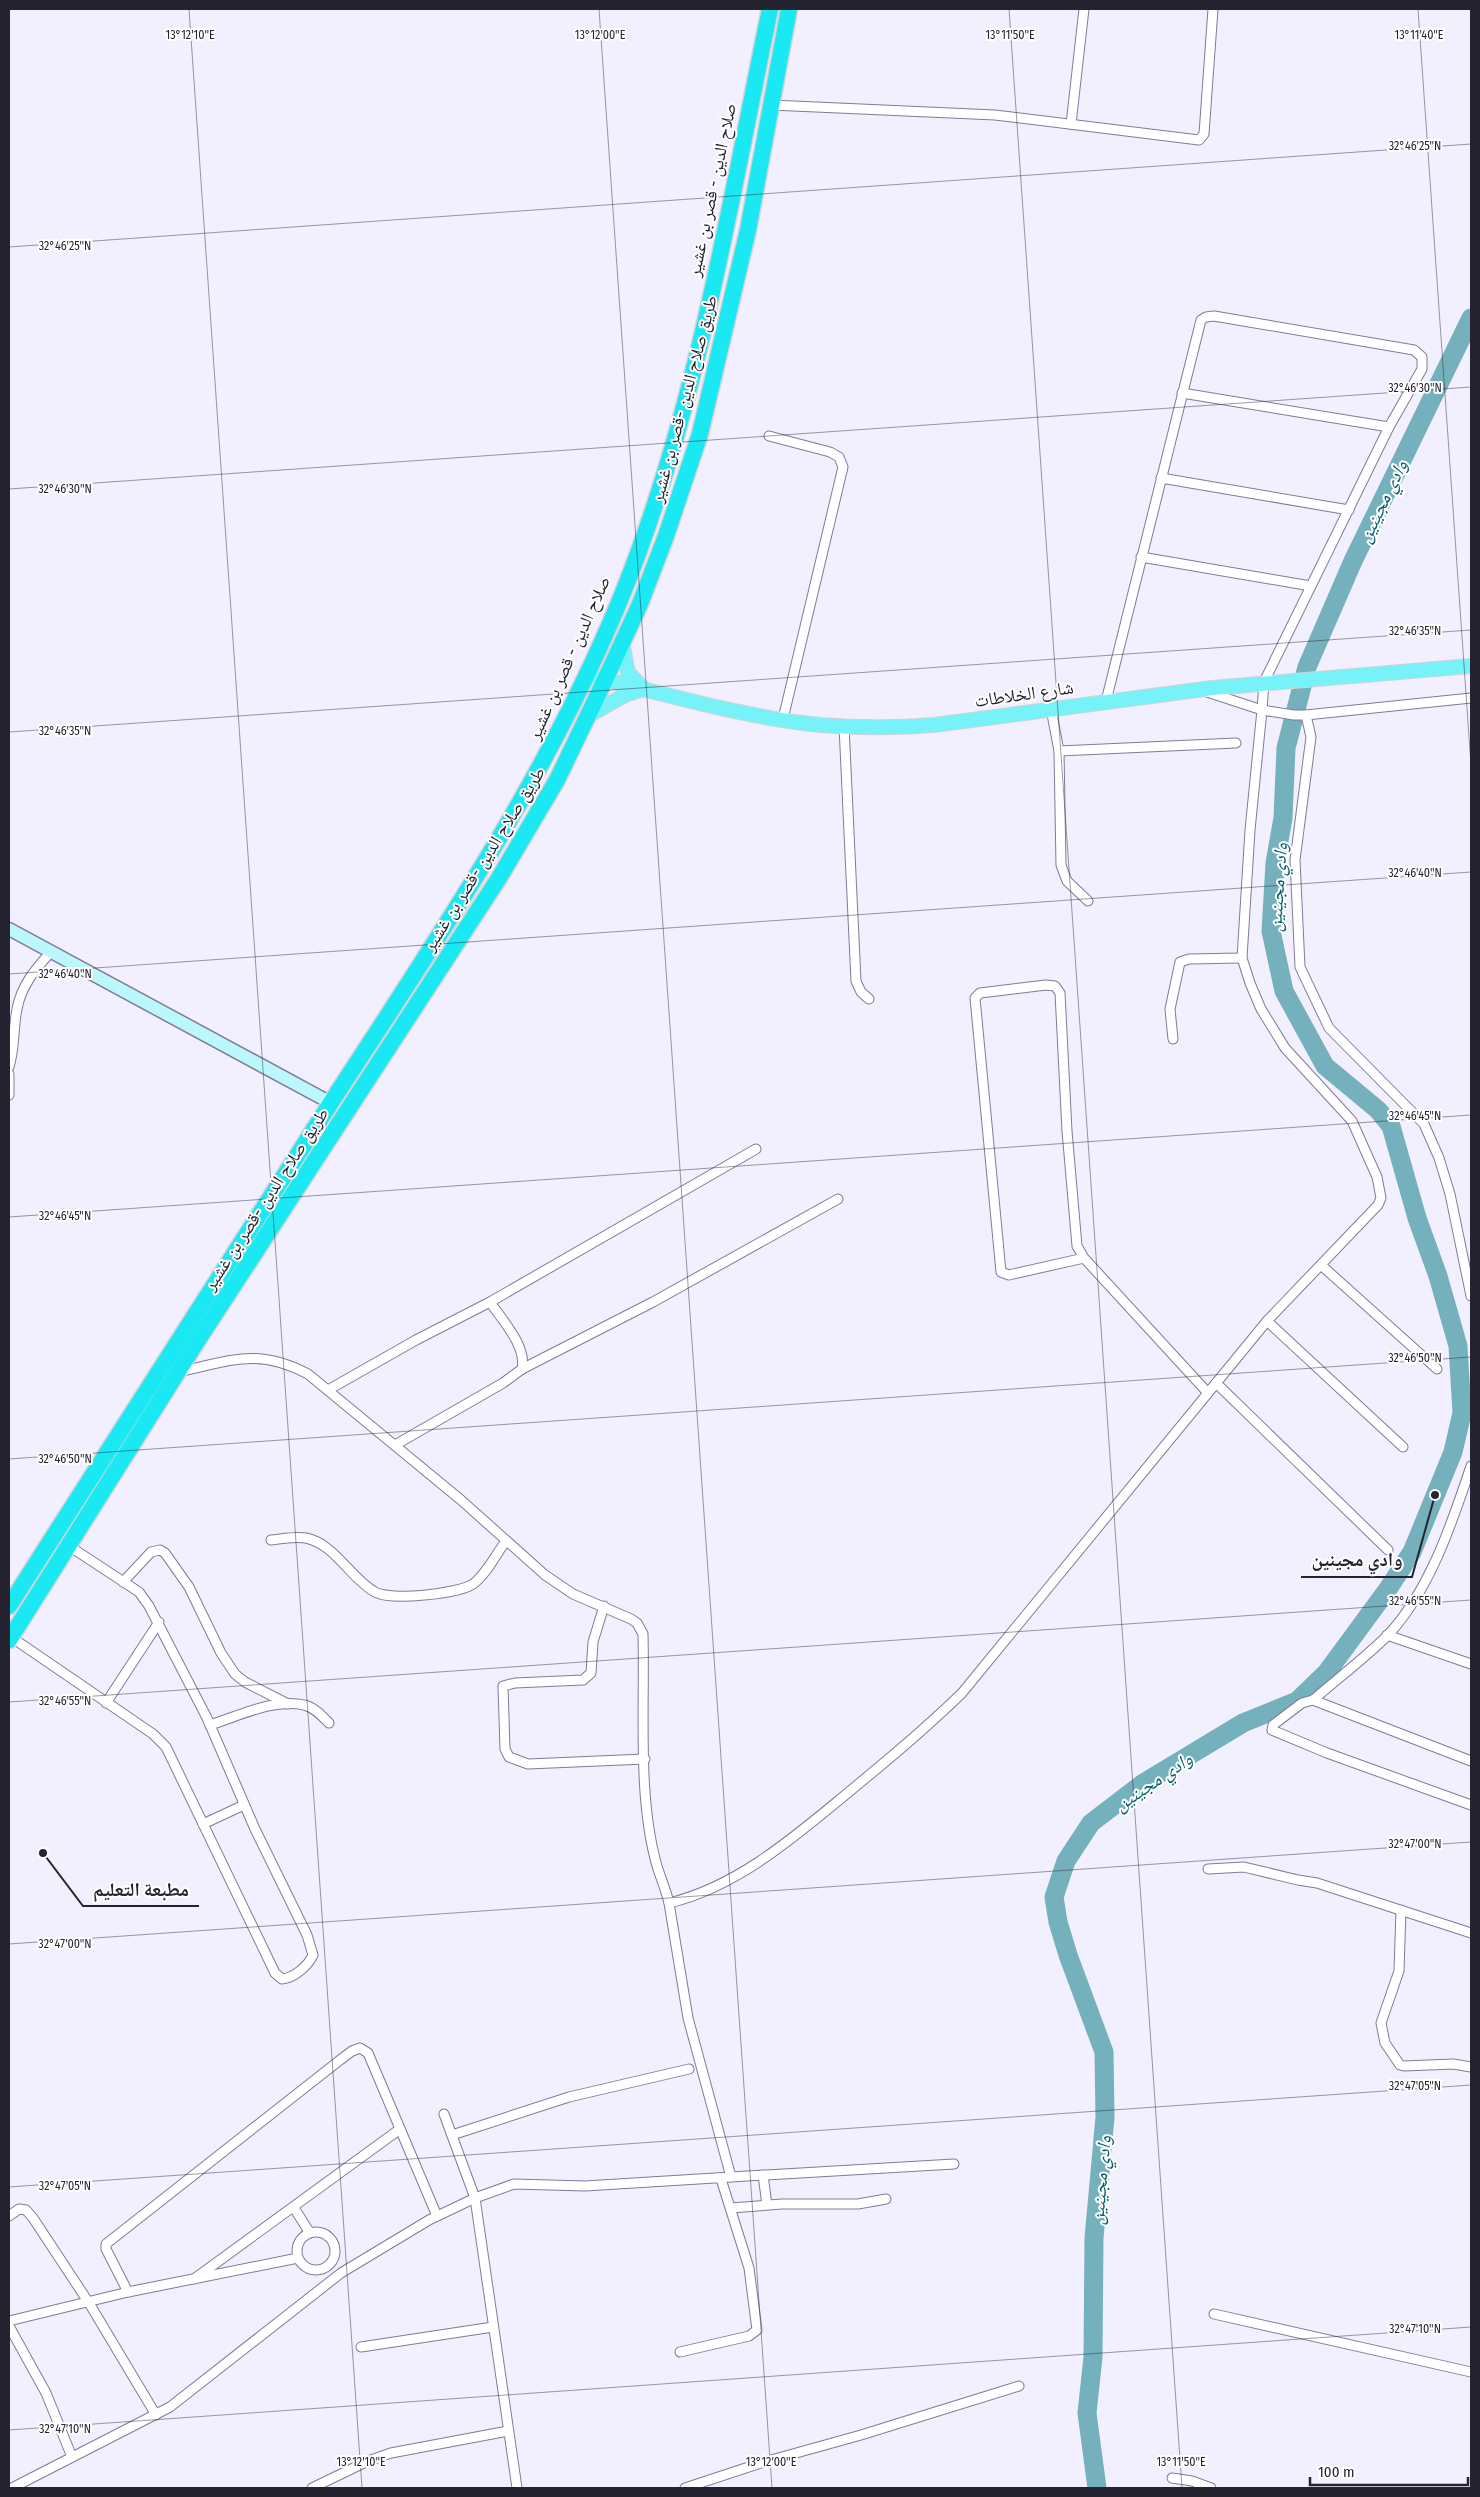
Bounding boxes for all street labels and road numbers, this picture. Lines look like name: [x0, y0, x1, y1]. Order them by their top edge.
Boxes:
street label: صلاح الدين - قصر بن غشير: [683, 101, 742, 280]
street label: طريق صلاح الدين -قصر بن غشير: [645, 293, 723, 506]
street label: صلاح الدين - قصر بن غشير: [523, 573, 616, 745]
street label: شارع الخلاطات: [973, 676, 1075, 712]
street label: طريق صلاح الدين -قصر بن غشير: [418, 763, 551, 957]
street label: طريق صلاح الدين -قصر بن غشير: [198, 1103, 334, 1296]

